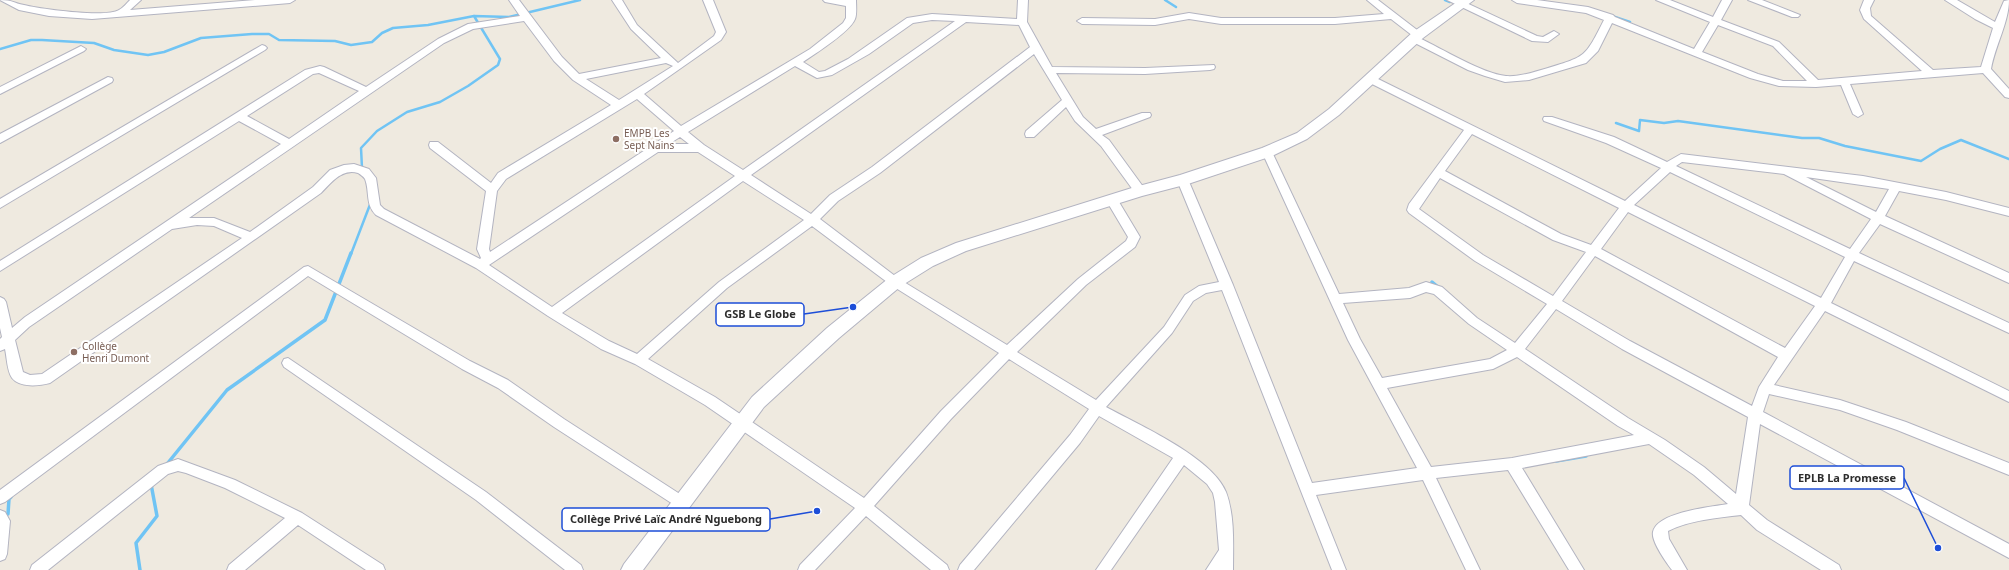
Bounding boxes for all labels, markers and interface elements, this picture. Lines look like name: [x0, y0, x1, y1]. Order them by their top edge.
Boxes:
place label: EMPB Les Sept Nains: [624, 126, 674, 152]
marker: EMPB Les Sept Nains: [611, 134, 621, 144]
callout: GSB Le Globe: [716, 303, 804, 326]
text: GSB Le Globe: [724, 306, 796, 321]
place label: Collège Henri Dumont: [82, 339, 150, 365]
marker: Collège Henri Dumont: [69, 347, 79, 357]
callout: EPLB La Promesse: [1790, 466, 1904, 489]
text: EPLB La Promesse: [1798, 470, 1897, 485]
callout: Collège Privé Laïc André Nguebong: [562, 508, 770, 531]
text: Collège Privé Laïc André Nguebong: [570, 511, 762, 526]

